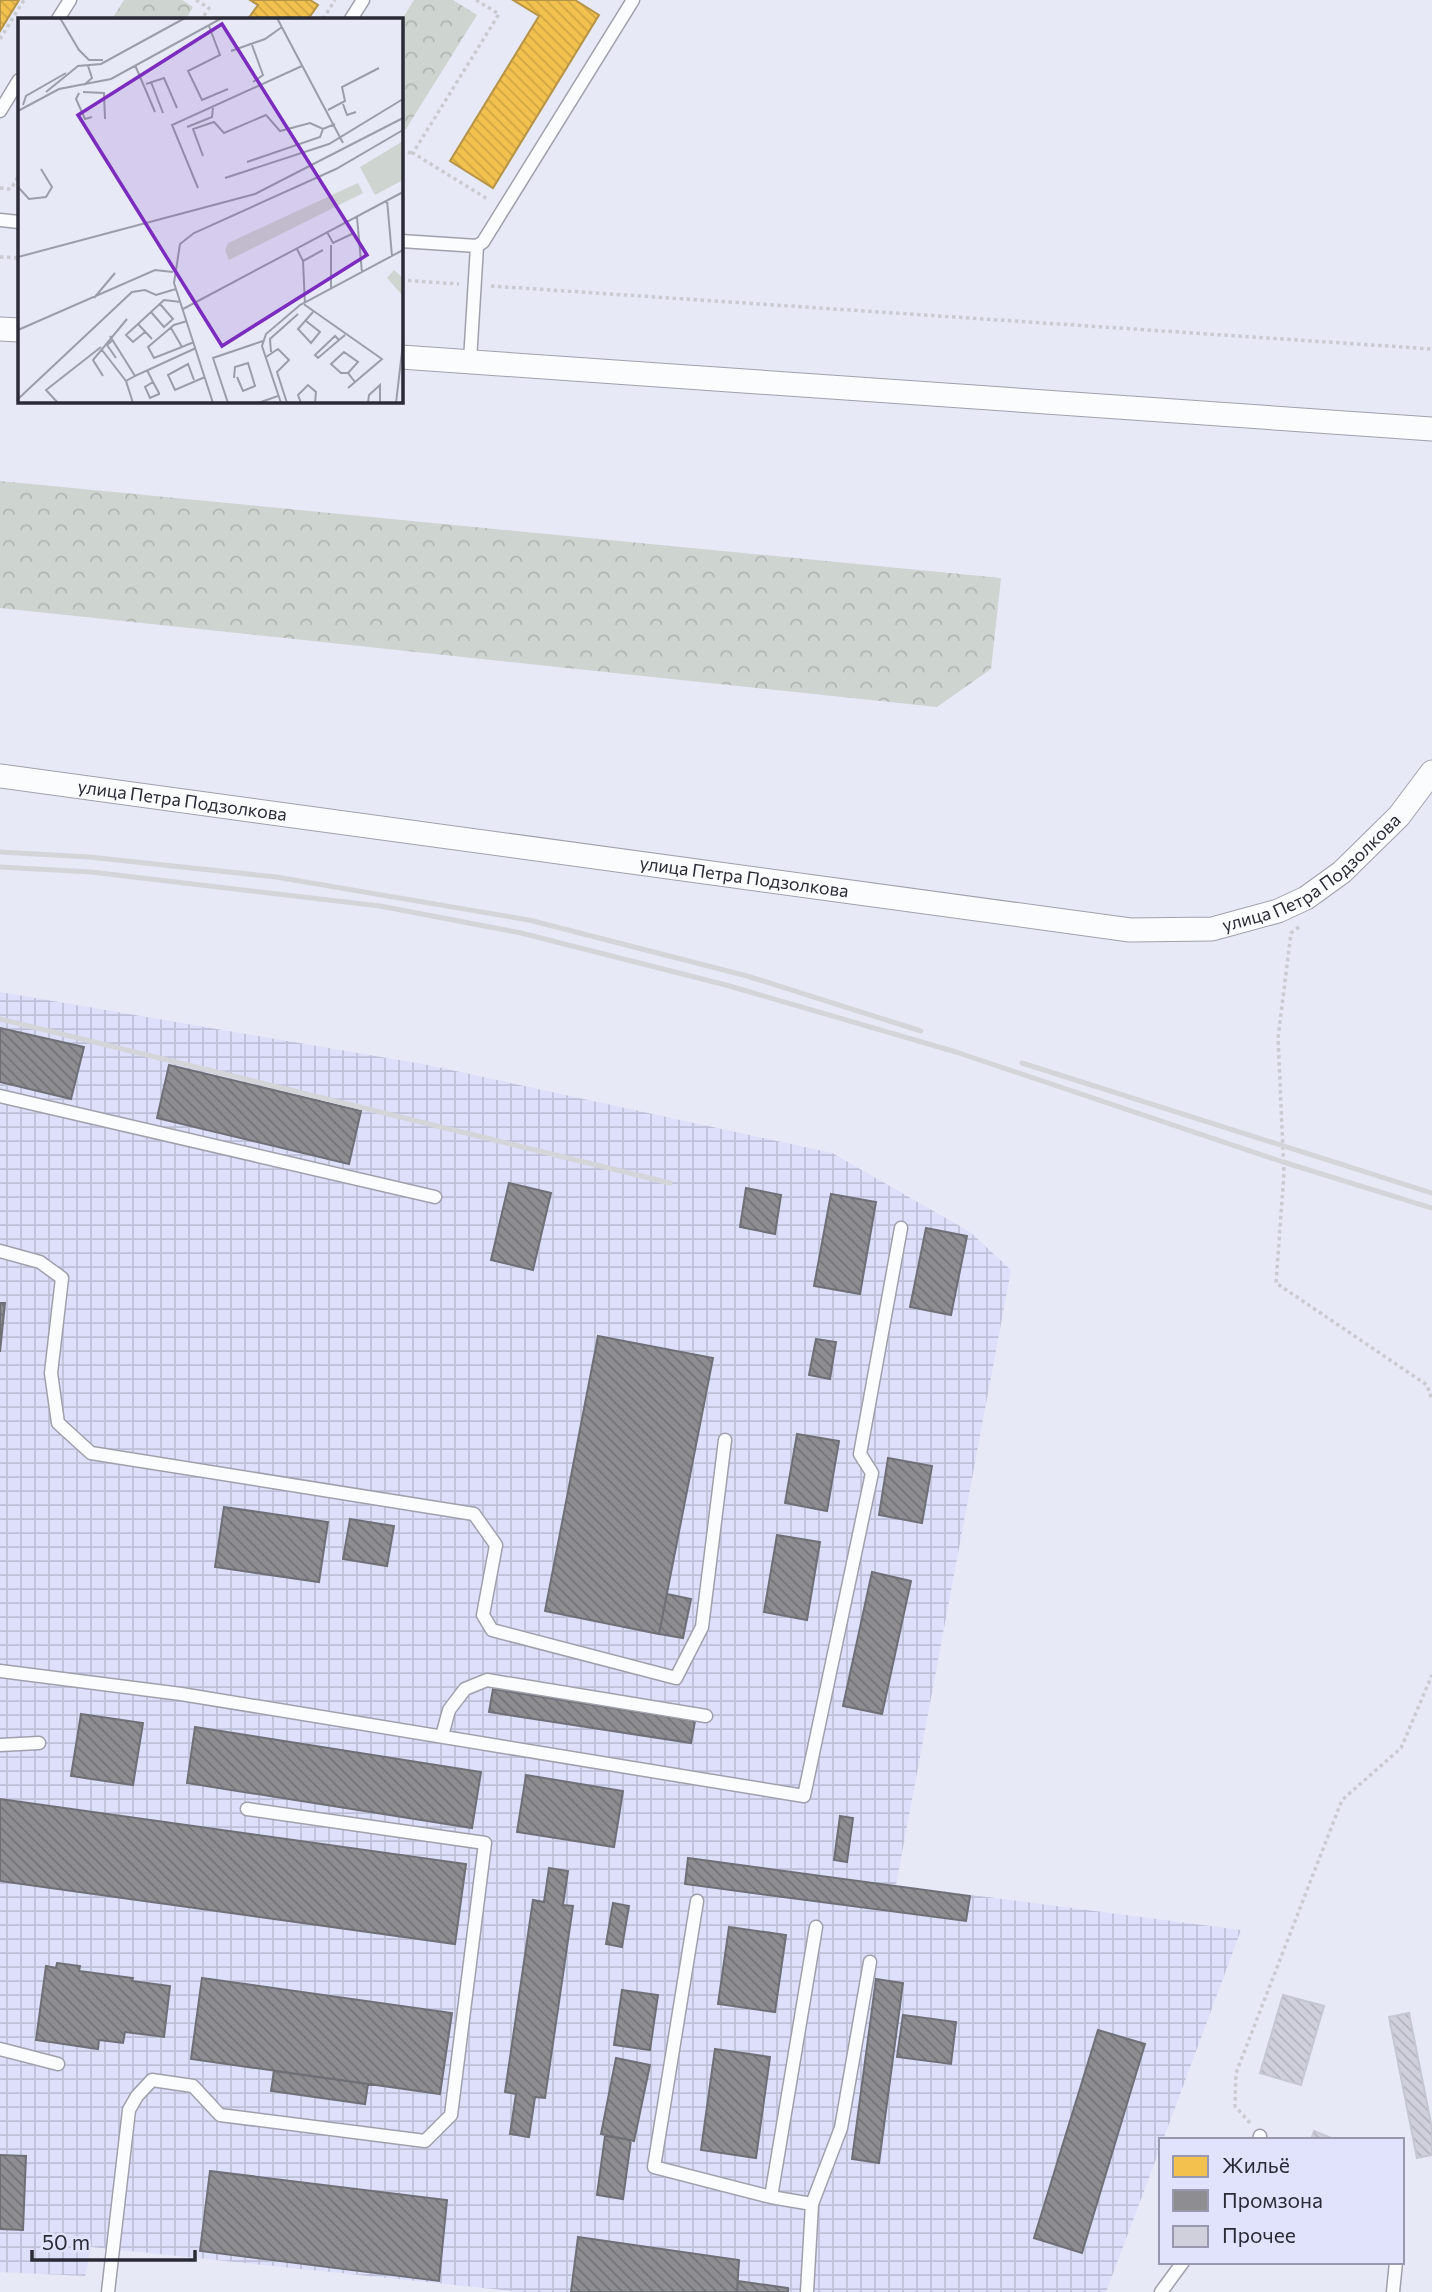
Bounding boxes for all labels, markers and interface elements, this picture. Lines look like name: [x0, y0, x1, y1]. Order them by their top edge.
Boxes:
inset map: [18, 18, 402, 402]
street label: улица Петра Подзолкова: [77, 775, 288, 825]
street label: улица Петра Подзолкова: [1220, 809, 1405, 936]
street label: улица Петра Подзолкова: [638, 851, 850, 902]
legend: [1159, 2138, 1404, 2264]
text: Жильё: [1222, 2152, 1290, 2177]
text: Промзона: [1222, 2187, 1323, 2212]
scale bar: [32, 2218, 194, 2262]
text: Прочее: [1222, 2222, 1296, 2247]
text: 50 m: [42, 2229, 90, 2254]

